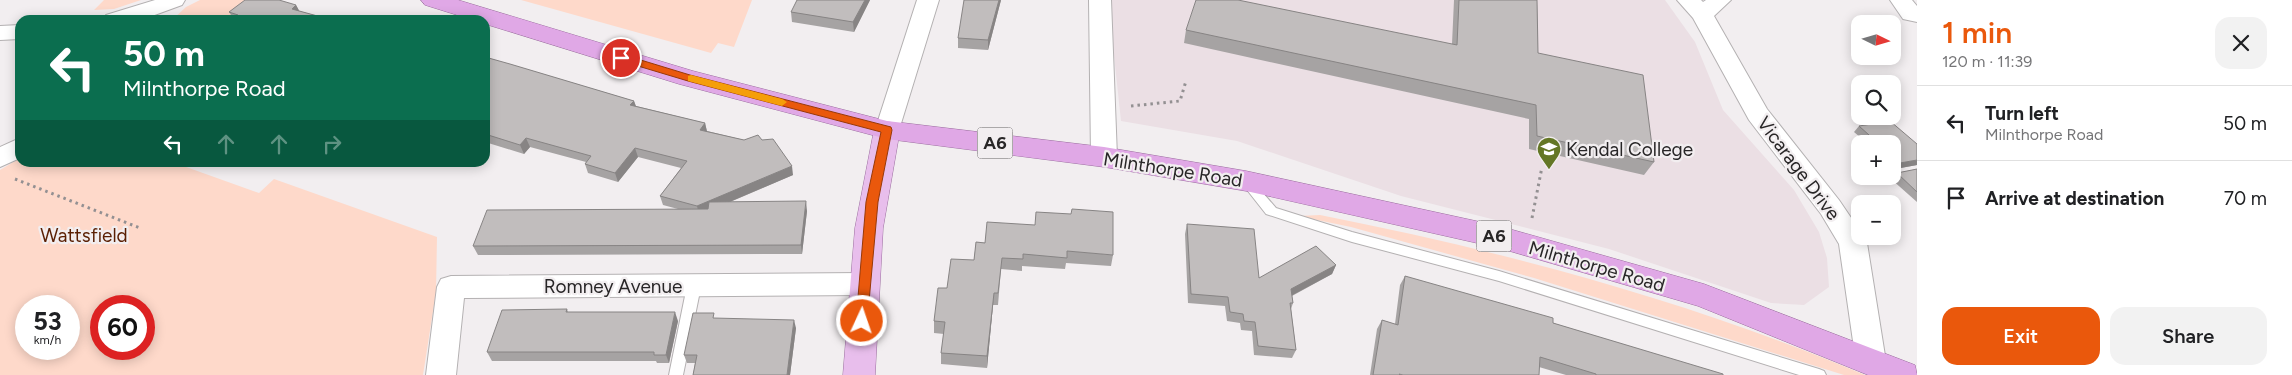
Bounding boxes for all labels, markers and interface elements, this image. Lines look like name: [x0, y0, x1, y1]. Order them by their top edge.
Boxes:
text: 1 min: [1942, 14, 2012, 51]
north arrow: [1851, 15, 1901, 65]
map controls: [1851, 15, 1901, 245]
button: close: [2215, 17, 2267, 69]
text: 50 m: [123, 33, 205, 75]
icon: left: [40, 35, 105, 100]
pin: [600, 37, 642, 79]
icon: arrive: [607, 44, 635, 72]
text: 120 m · 11:39: [1942, 52, 2032, 71]
text: Milnthorpe Road: [123, 75, 286, 102]
button: search: [1851, 75, 1901, 125]
text: Turn left: [1985, 102, 2059, 125]
icon: left: [1942, 109, 1970, 137]
street label: Vicarage Drive: [1752, 112, 1845, 225]
text: 50 m: [2223, 112, 2267, 135]
text: Milnthorpe Road: [1985, 125, 2103, 144]
road number: A6: [978, 128, 1012, 158]
icon: left: [159, 130, 187, 158]
icon: ahead: [212, 130, 240, 158]
icon: ahead: [265, 130, 293, 158]
icon: right: [318, 130, 346, 158]
button: +: [1851, 135, 1901, 185]
school or university icon: Kendal College: [1536, 136, 1562, 170]
place label: Kendal College: [1566, 138, 1693, 161]
street label: Milnthorpe Road: [1102, 147, 1244, 192]
icon: arrive: [1942, 184, 1970, 212]
text: Arrive at destination: [1985, 187, 2164, 210]
text: 70 m: [2224, 187, 2267, 210]
button: −: [1851, 195, 1901, 245]
road number: A6: [1476, 220, 1512, 252]
park label: Wattsfield: [40, 224, 128, 247]
street label: Milnthorpe Road: [1526, 236, 1668, 297]
street label: Romney Avenue: [544, 275, 682, 298]
position arrow: [835, 294, 887, 346]
speed limit sign: 60: [90, 295, 155, 360]
text: 53: [33, 306, 62, 336]
button: Exit: [1942, 307, 2100, 365]
button: Share: [2110, 307, 2267, 365]
text: km/h: [34, 333, 61, 347]

